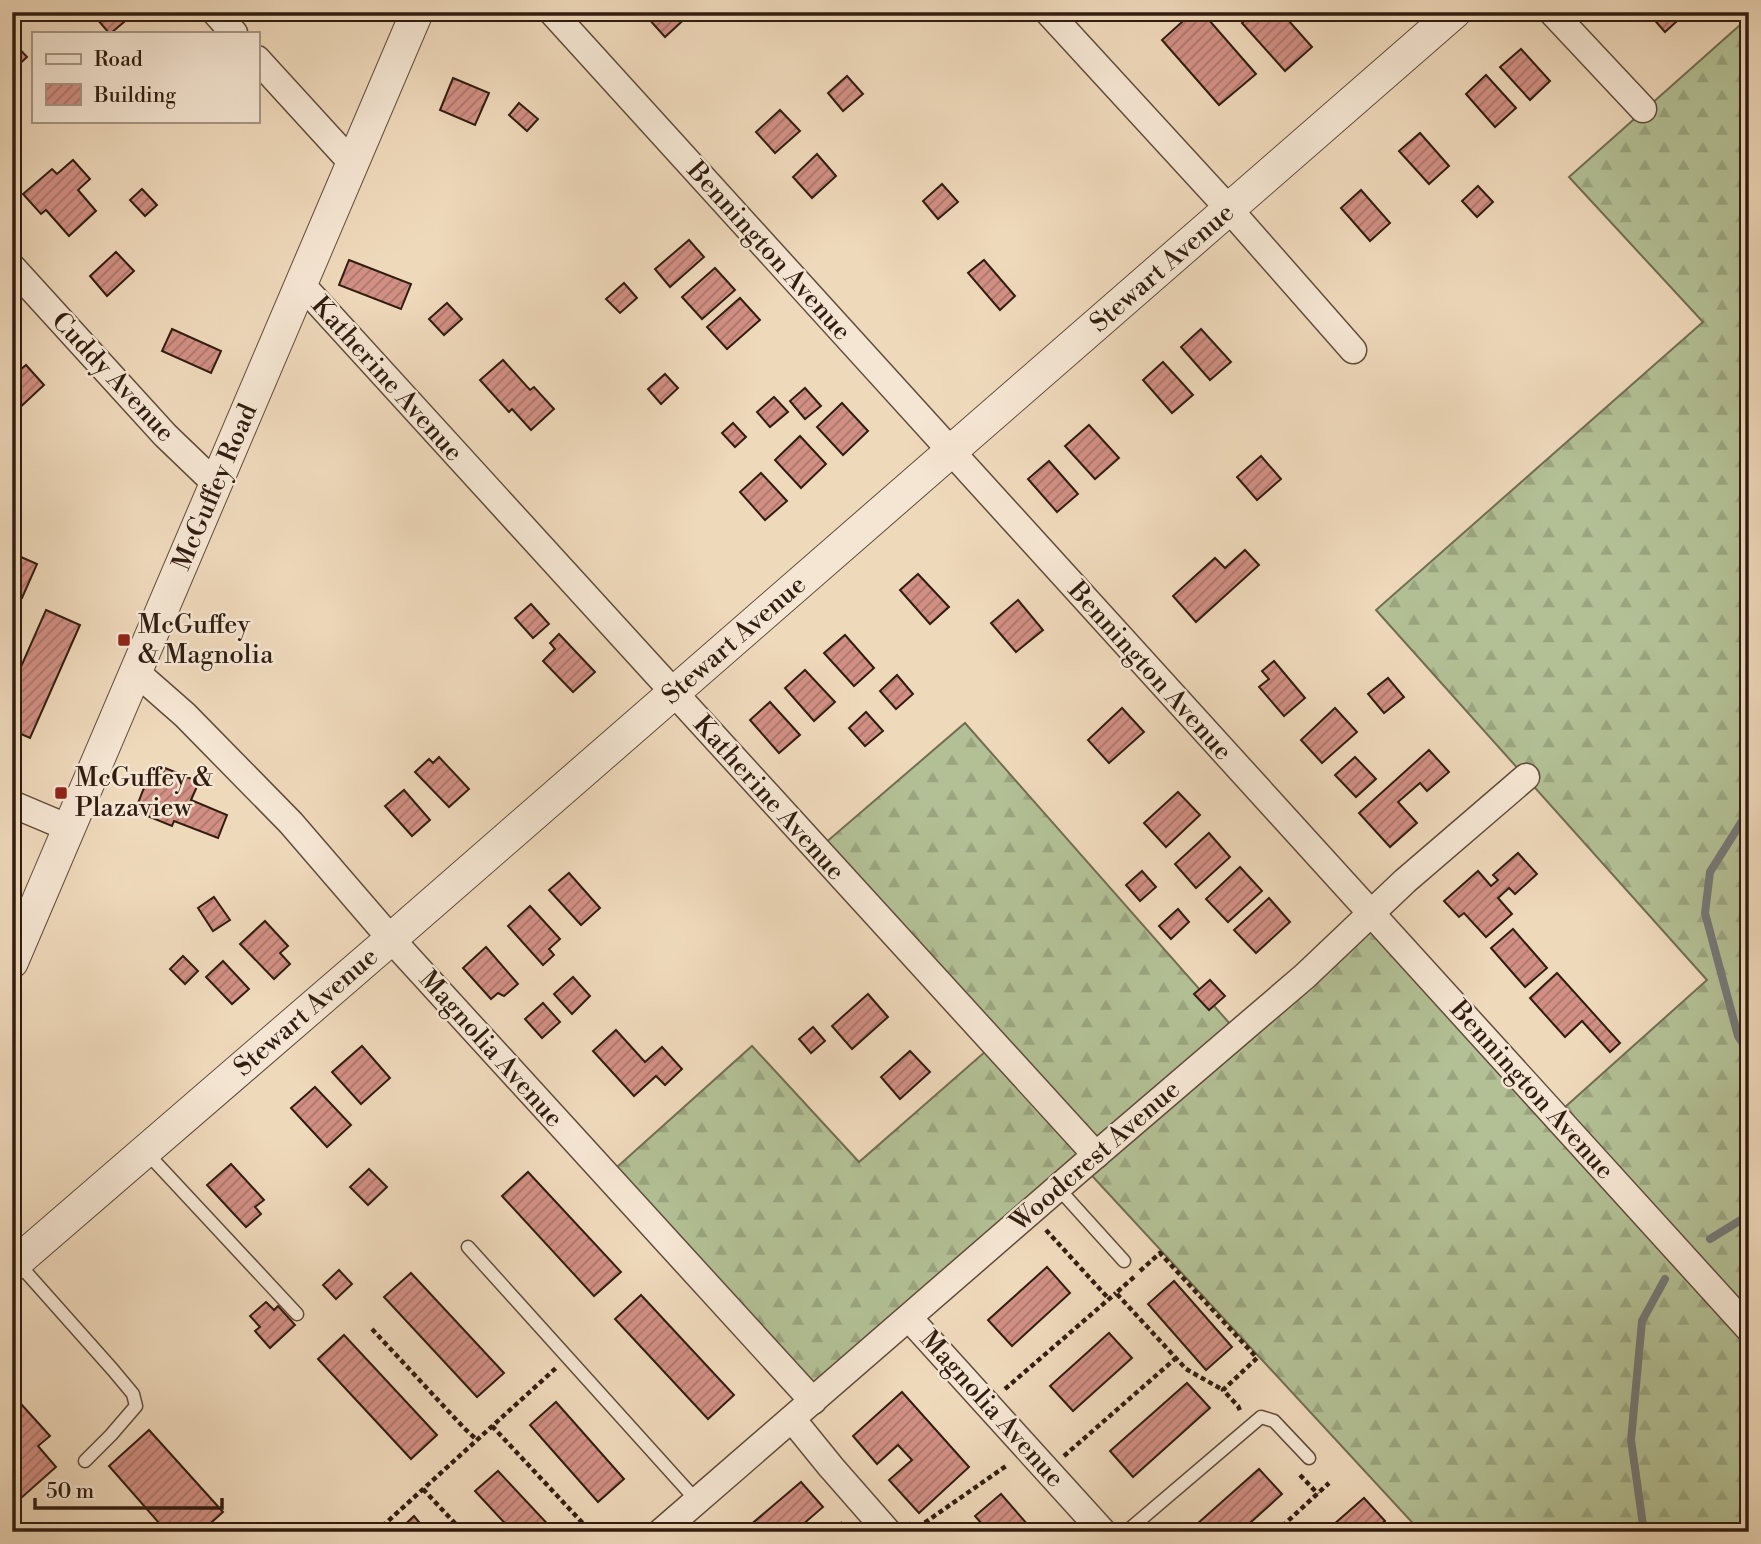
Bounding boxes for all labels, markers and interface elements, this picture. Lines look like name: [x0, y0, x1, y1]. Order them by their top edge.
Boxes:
legend: [32, 32, 259, 122]
text: Road: [94, 47, 143, 73]
text: Building: [93, 83, 176, 109]
street label: Bennington Avenue: [679, 154, 858, 347]
street label: Stewart Avenue: [1083, 197, 1241, 339]
street label: Katherine Avenue: [304, 290, 470, 468]
street label: Cuddy Avenue: [45, 305, 181, 449]
street label: McGuffey Road: [166, 399, 265, 575]
street label: Stewart Avenue: [655, 569, 813, 711]
street label: Bennington Avenue: [1060, 574, 1239, 767]
place label: McGuffey & Magnolia: [138, 609, 274, 671]
marker: McGuffey & Magnolia: [116, 632, 132, 648]
street label: Katherine Avenue: [686, 709, 852, 887]
place label: McGuffey & Plazaview: [75, 762, 213, 824]
marker: McGuffey & Plazaview: [53, 785, 69, 801]
street label: Stewart Avenue: [227, 941, 385, 1083]
street label: Magnolia Avenue: [412, 964, 570, 1134]
street label: Bennington Avenue: [1442, 993, 1621, 1186]
street label: Woodcrest Avenue: [1003, 1073, 1187, 1239]
street label: Magnolia Avenue: [913, 1324, 1071, 1494]
scale bar: [35, 1467, 222, 1511]
text: 50 m: [46, 1479, 94, 1505]

